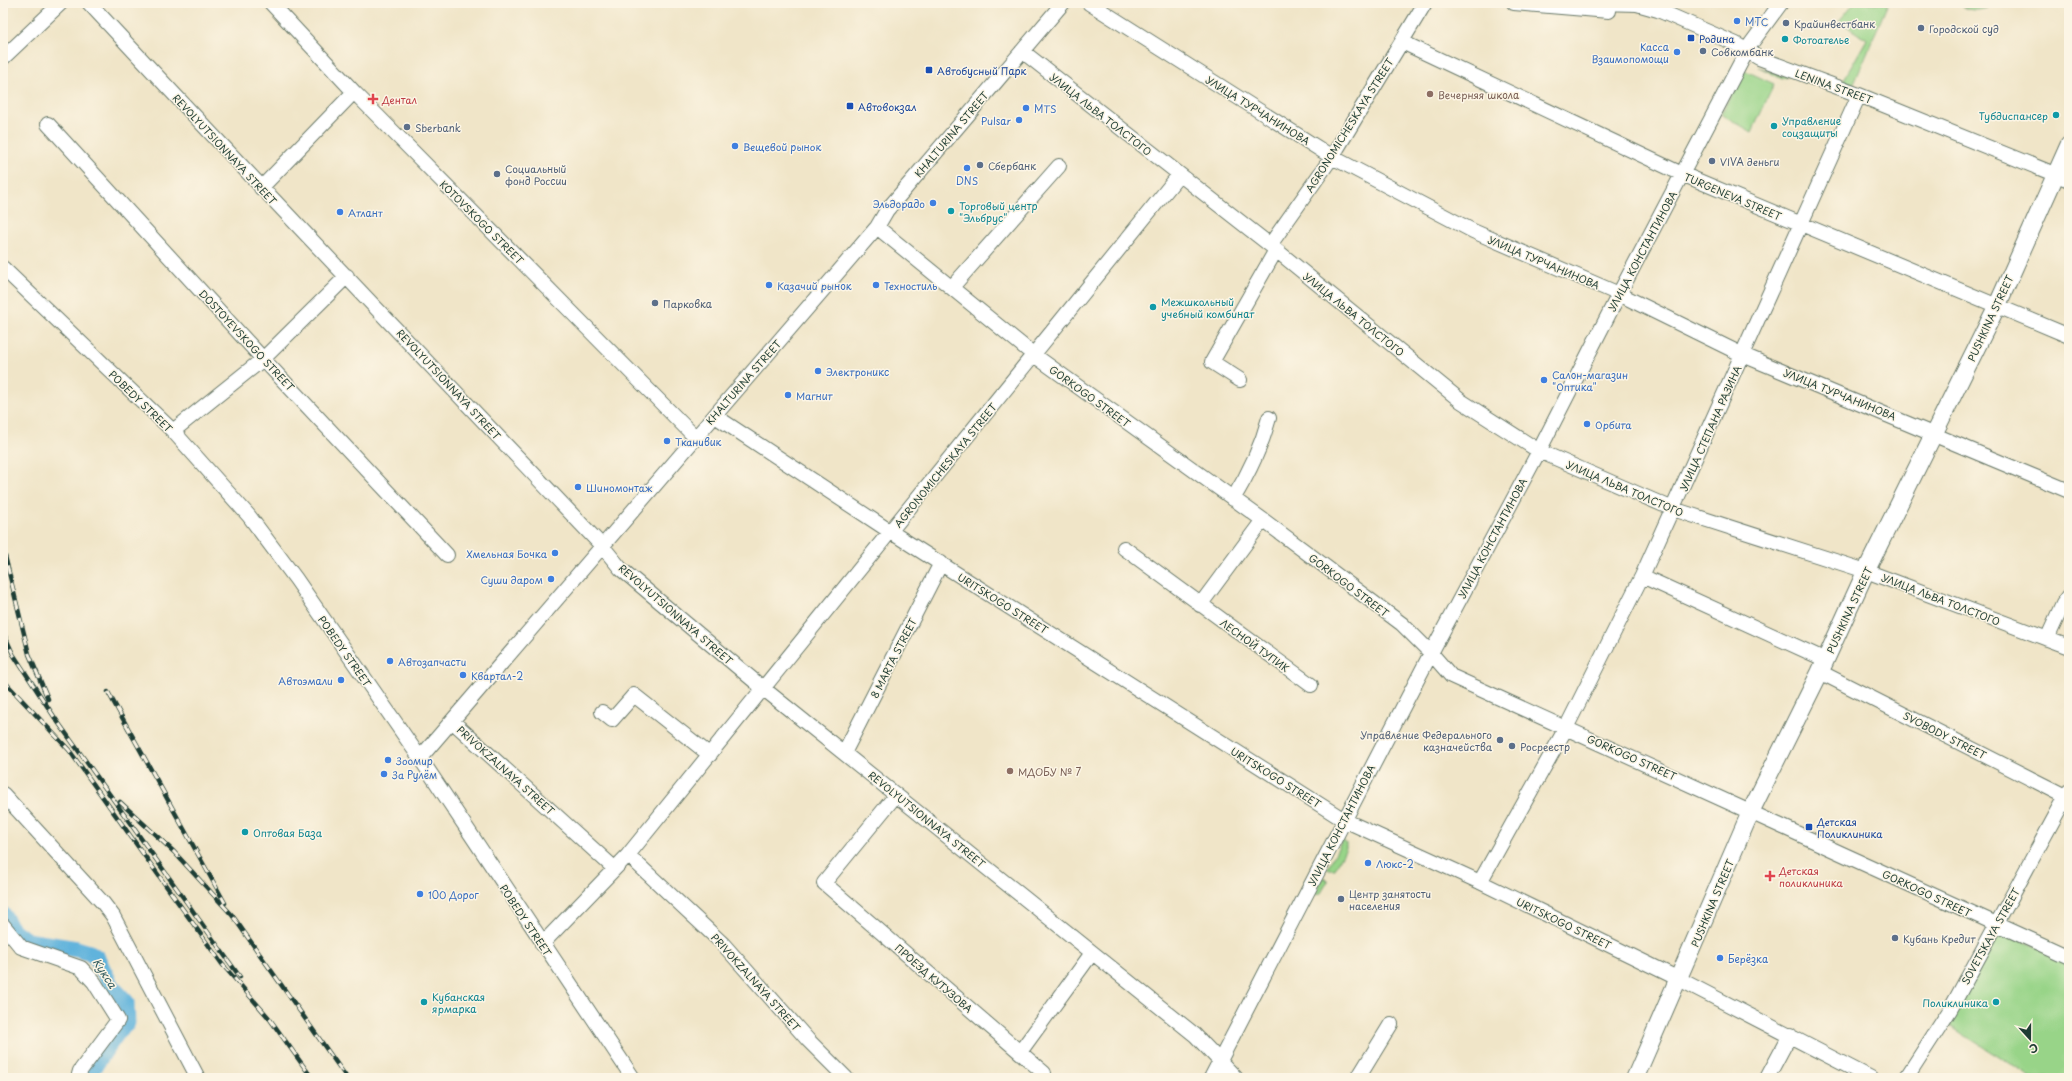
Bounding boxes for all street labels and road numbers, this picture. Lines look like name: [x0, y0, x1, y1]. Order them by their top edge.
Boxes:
street label: AGRONOMICHESKAYA STREET: [1301, 55, 1397, 195]
street label: LENINA STREET: [1793, 65, 1875, 107]
street label: УЛИЦА ЛЬВА ТОЛСТОГО: [1047, 69, 1155, 159]
street label: УЛИЦА ТУРЧАНИНОВА: [1203, 72, 1313, 148]
street label: KHALTURINA STREET: [911, 88, 992, 180]
street label: REVOLYUTSIONNAYA STREET: [170, 90, 281, 208]
street label: TURGENEVA STREET: [1682, 169, 1784, 223]
street label: KOTOVSKOGO STREET: [437, 177, 527, 267]
street label: УЛИЦА КОНСТАНТИНОВА: [1604, 188, 1680, 314]
street label: УЛИЦА ТУРЧАНИНОВА: [1486, 232, 1602, 292]
street label: УЛИЦА ЛЬВА ТОЛСТОГО: [1300, 269, 1408, 359]
street label: PUSHKINA STREET: [1963, 272, 2017, 364]
street label: DOSTOYEVSKOGO STREET: [196, 286, 298, 394]
street label: REVOLYUTSIONNAYA STREET: [394, 325, 505, 443]
street label: KHALTURINA STREET: [702, 336, 784, 428]
street label: GORKOGO STREET: [1047, 362, 1134, 431]
street label: УЛИЦА СТЕПАНА РАЗИНА: [1675, 362, 1745, 493]
street label: УЛИЦА ТУРЧАНИНОВА: [1782, 365, 1898, 423]
street label: POBEDY STREET: [106, 367, 176, 436]
street label: AGRONOMICHESKAYA STREET: [890, 400, 1000, 530]
street label: УЛИЦА ЛЬВА ТОЛСТОГО: [1564, 457, 1686, 520]
street label: УЛИЦА КОНСТАНТИНОВА: [1454, 475, 1530, 601]
street label: GORKOGO STREET: [1306, 550, 1392, 620]
street label: REVOLYUTSIONNAYA STREET: [616, 560, 736, 668]
street label: PUSHKINA STREET: [1822, 564, 1876, 656]
street label: URITSKOGO STREET: [955, 569, 1051, 637]
street label: УЛИЦА ЛЬВА ТОЛСТОГО: [1880, 569, 2003, 629]
street label: POBEDY STREET: [315, 612, 375, 690]
street label: 8 MARTA STREET: [866, 615, 920, 701]
street label: ЛЕСНОЙ ТУПИК: [1217, 615, 1293, 675]
street label: SVOBODY STREET: [1901, 708, 1989, 762]
street label: PRIVOKZALNAYA STREET: [454, 722, 558, 818]
street label: GORKOGO STREET: [1585, 730, 1679, 784]
street label: URITSKOGO STREET: [1228, 743, 1324, 811]
street label: УЛИЦА КОНСТАНТИНОВА: [1304, 762, 1378, 888]
street label: REVOLYUTSIONNAYA STREET: [865, 767, 989, 871]
street label: PUSHKINA STREET: [1687, 857, 1737, 949]
street label: GORKOGO STREET: [1880, 866, 1974, 920]
street label: POBEDY STREET: [496, 881, 556, 959]
street label: SOVETSKAYA STREET: [1957, 885, 2023, 987]
street label: URITSKOGO STREET: [1514, 893, 1614, 953]
street label: PRIVOKZALNAYA STREET: [708, 930, 804, 1034]
street label: ПРОЕЗД КУТУЗОВА: [892, 940, 976, 1016]

